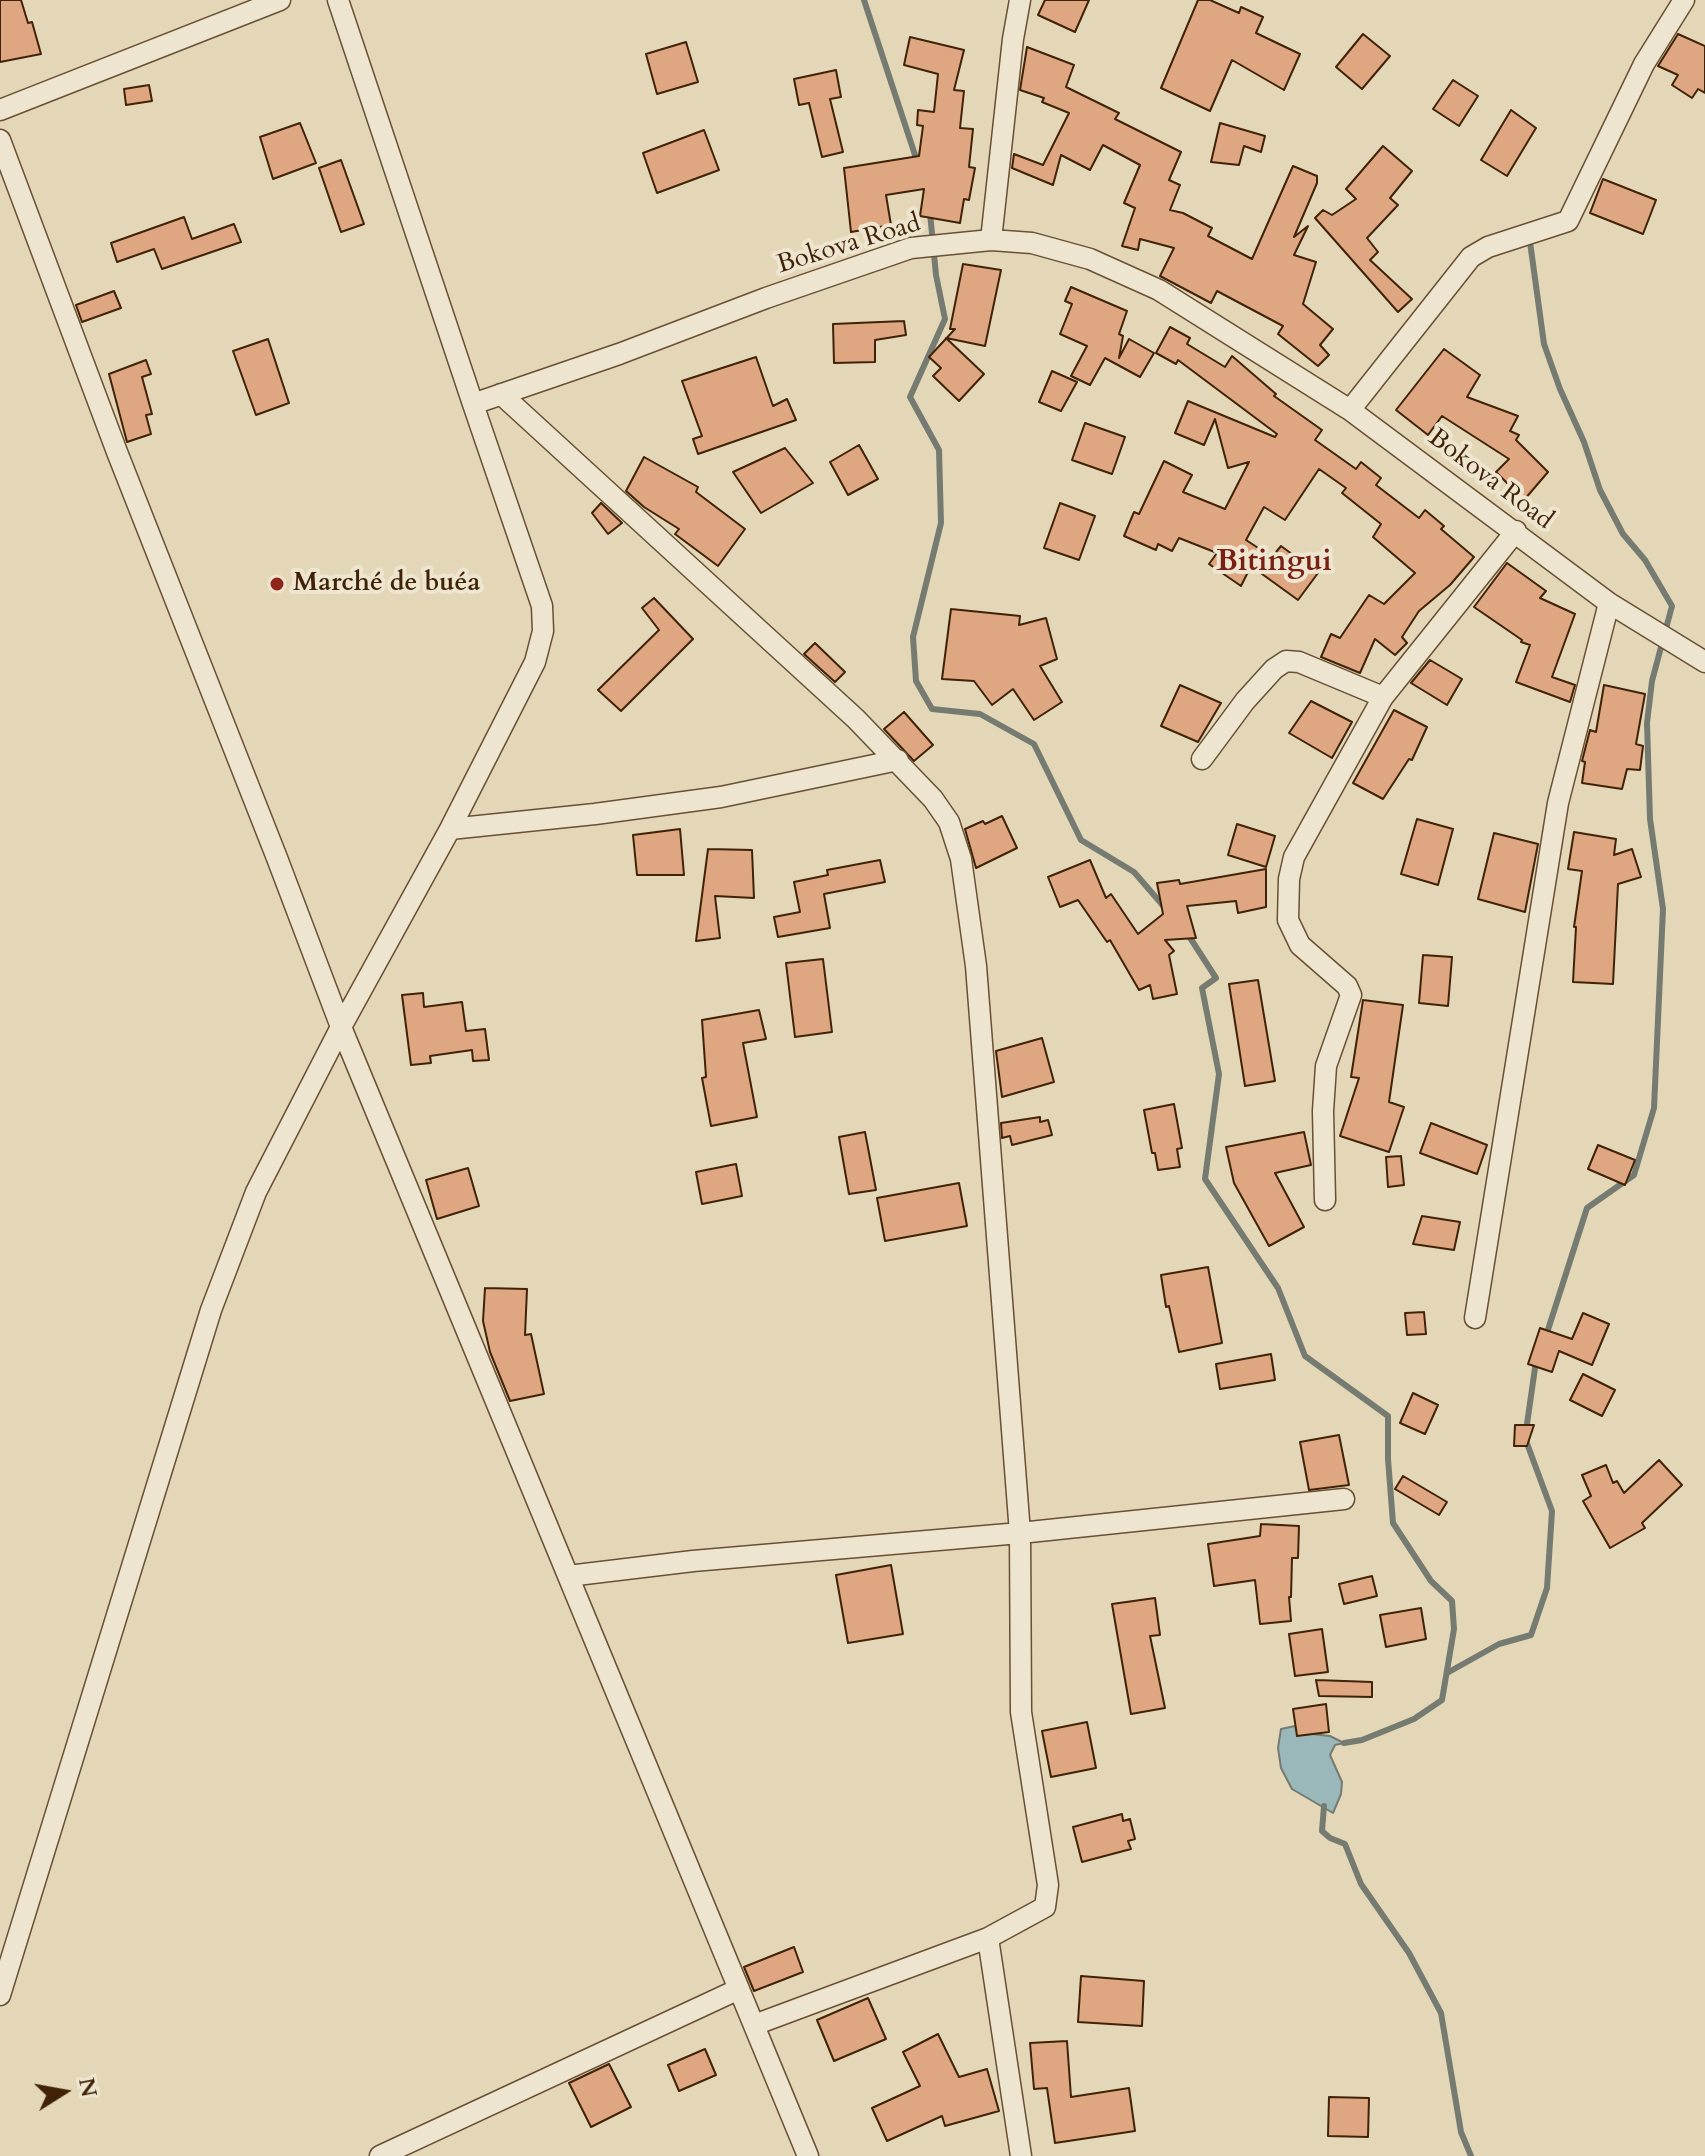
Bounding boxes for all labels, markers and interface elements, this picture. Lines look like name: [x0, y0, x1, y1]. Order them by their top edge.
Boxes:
street label: Bokova Road: [774, 208, 924, 282]
street label: Bokova Road: [1421, 423, 1559, 537]
district label: Bitingui: [1216, 545, 1332, 581]
place label: Marché de buéa: [293, 568, 480, 600]
marker: Marché de buéa: [268, 575, 286, 593]
north arrow: [24, 2052, 104, 2132]
text: N: [71, 2075, 104, 2100]

